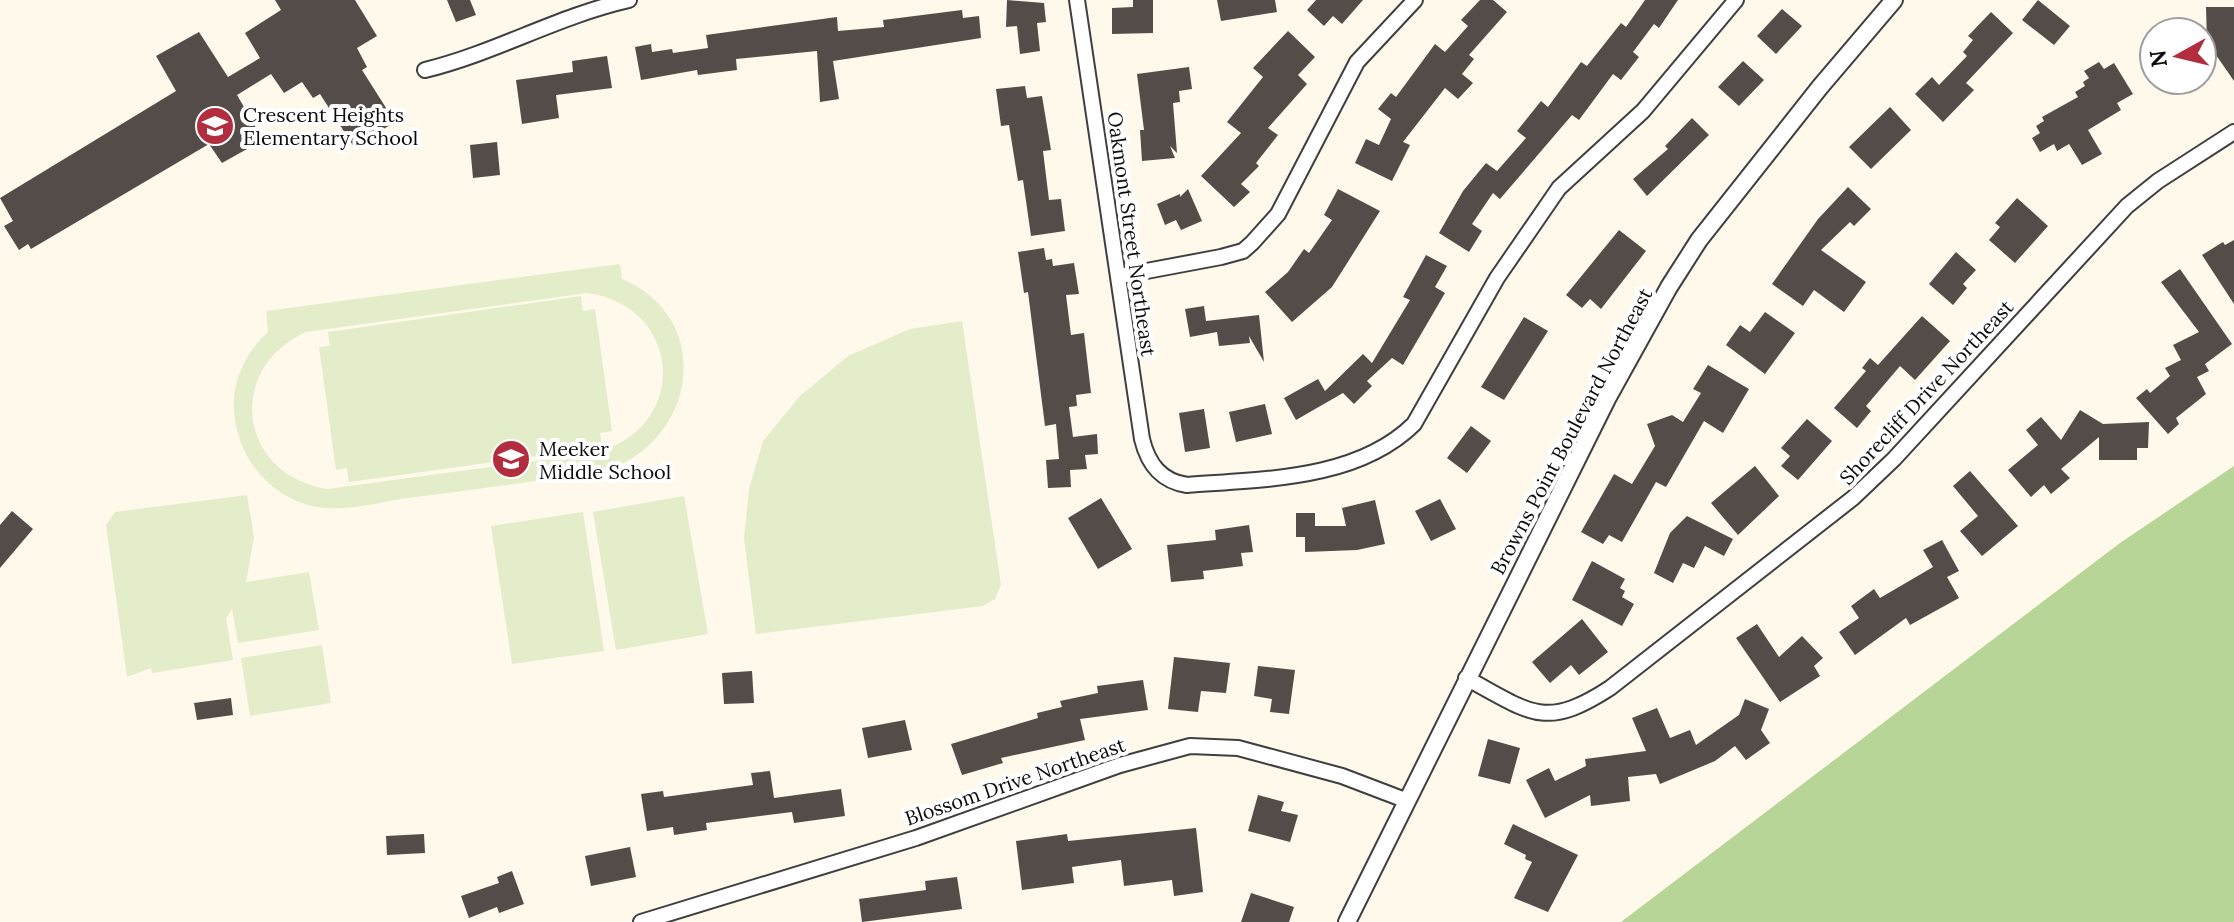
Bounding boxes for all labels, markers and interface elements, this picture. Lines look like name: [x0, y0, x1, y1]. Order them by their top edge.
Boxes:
north arrow: [2138, 16, 2218, 96]
text: N: [2143, 48, 2173, 69]
place label: Crescent Heights Elementary School: [243, 102, 418, 150]
school or university icon: Crescent Heights Elementary School: [194, 105, 236, 147]
street label: Oakmont Street Northeast: [1102, 110, 1162, 358]
street label: Browns Point Boulevard Northeast: [1485, 283, 1657, 578]
street label: Shorecliff Drive Northeast: [1834, 294, 2018, 490]
place label: Meeker Middle School: [539, 436, 671, 484]
school or university icon: Meeker Middle School: [490, 438, 532, 480]
street label: Blossom Drive Northeast: [902, 731, 1129, 830]

